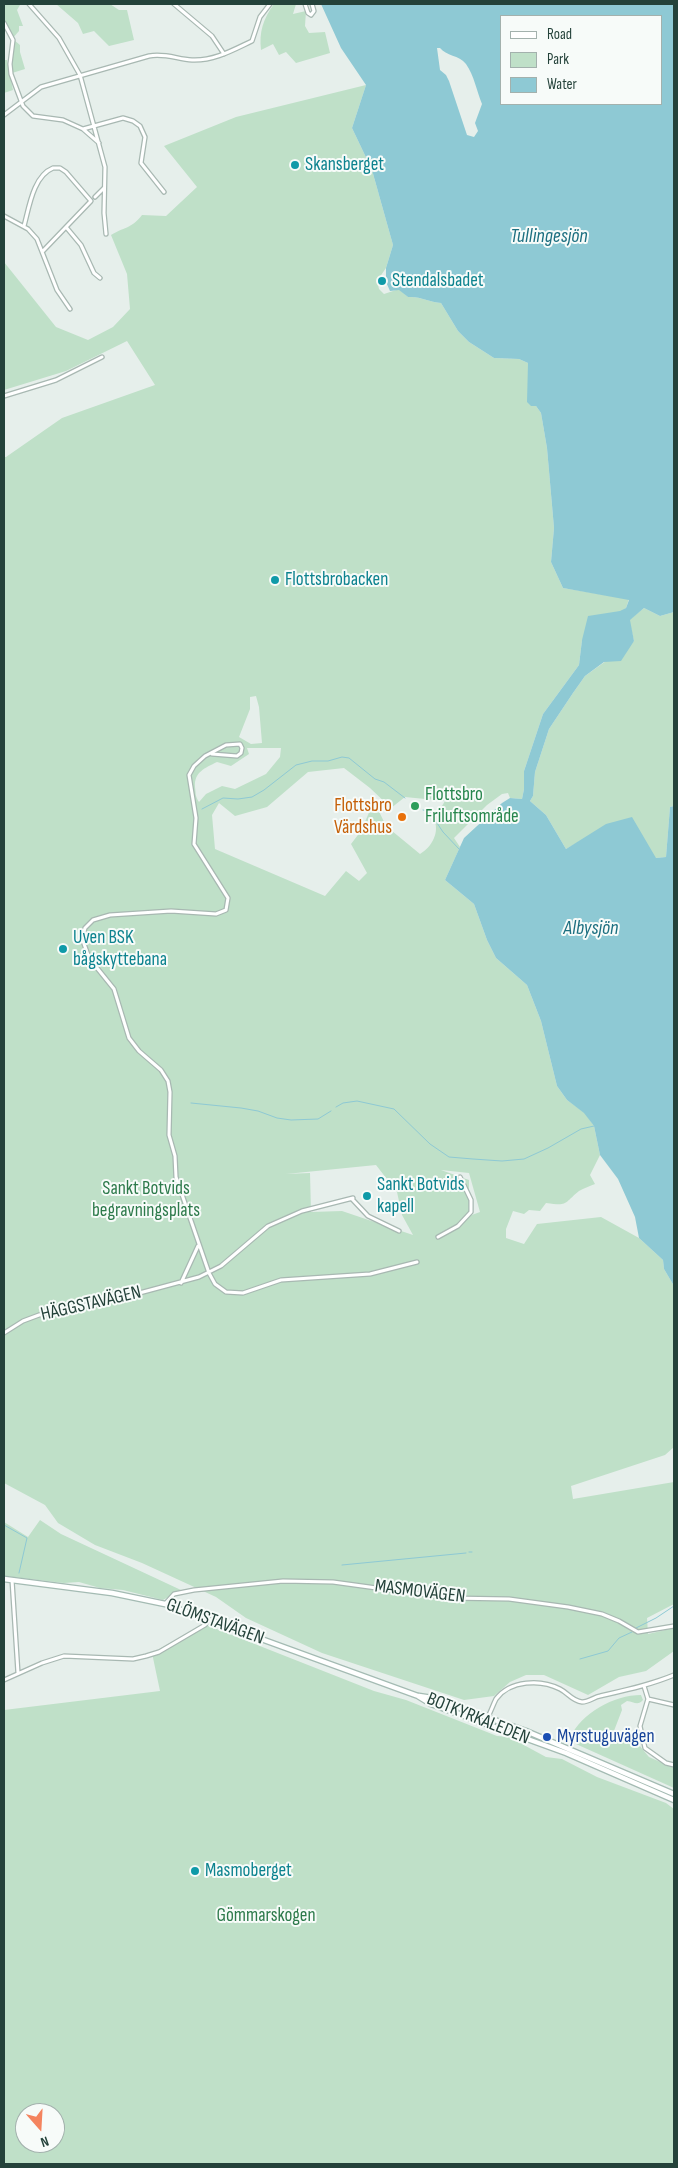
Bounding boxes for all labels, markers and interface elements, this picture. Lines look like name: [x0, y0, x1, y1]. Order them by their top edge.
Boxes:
legend: [500, 15, 663, 105]
text: Road: [547, 25, 572, 44]
text: Park: [547, 50, 569, 69]
text: Water: [547, 75, 577, 94]
place label: Skansberget: [305, 154, 384, 176]
marker: Skansberget: [289, 159, 301, 171]
water label: Tullingesjön: [510, 225, 588, 249]
place label: Stendalsbadet: [392, 270, 484, 292]
marker: Stendalsbadet: [376, 275, 388, 287]
place label: Flottsbrobacken: [285, 569, 388, 591]
marker: Flottsbrobacken: [269, 574, 281, 586]
place label: Flottsbro Friluftsområde: [425, 784, 519, 828]
place label: Flottsbro Värdshus: [334, 795, 392, 839]
marker: Flottsbro Friluftsområde: [409, 800, 421, 812]
marker: Flottsbro Värdshus: [396, 811, 408, 823]
water label: Albysjön: [564, 917, 618, 941]
place label: Uven BSK bågskyttebana: [73, 927, 167, 971]
marker: Uven BSK bågskyttebana: [57, 943, 69, 955]
place label: Sankt Botvids kapell: [377, 1174, 464, 1218]
park label: Sankt Botvids begravningsplats: [92, 1178, 200, 1222]
marker: Sankt Botvids kapell: [361, 1190, 373, 1202]
street label: HÄGGSTAVÄGEN: [39, 1281, 143, 1327]
street label: MASMOVÄGEN: [373, 1575, 467, 1609]
street label: GLÖMSTAVÄGEN: [163, 1594, 267, 1650]
street label: BOTKYRKALEDEN: [423, 1688, 533, 1750]
place label: Myrstuguvägen: [557, 1726, 655, 1748]
marker: Myrstuguvägen: [541, 1731, 553, 1743]
place label: Masmoberget: [205, 1860, 292, 1882]
marker: Masmoberget: [189, 1865, 201, 1877]
park label: Gömmarskogen: [216, 1905, 316, 1927]
north arrow: [15, 2103, 65, 2153]
text: N: [38, 2132, 51, 2151]

